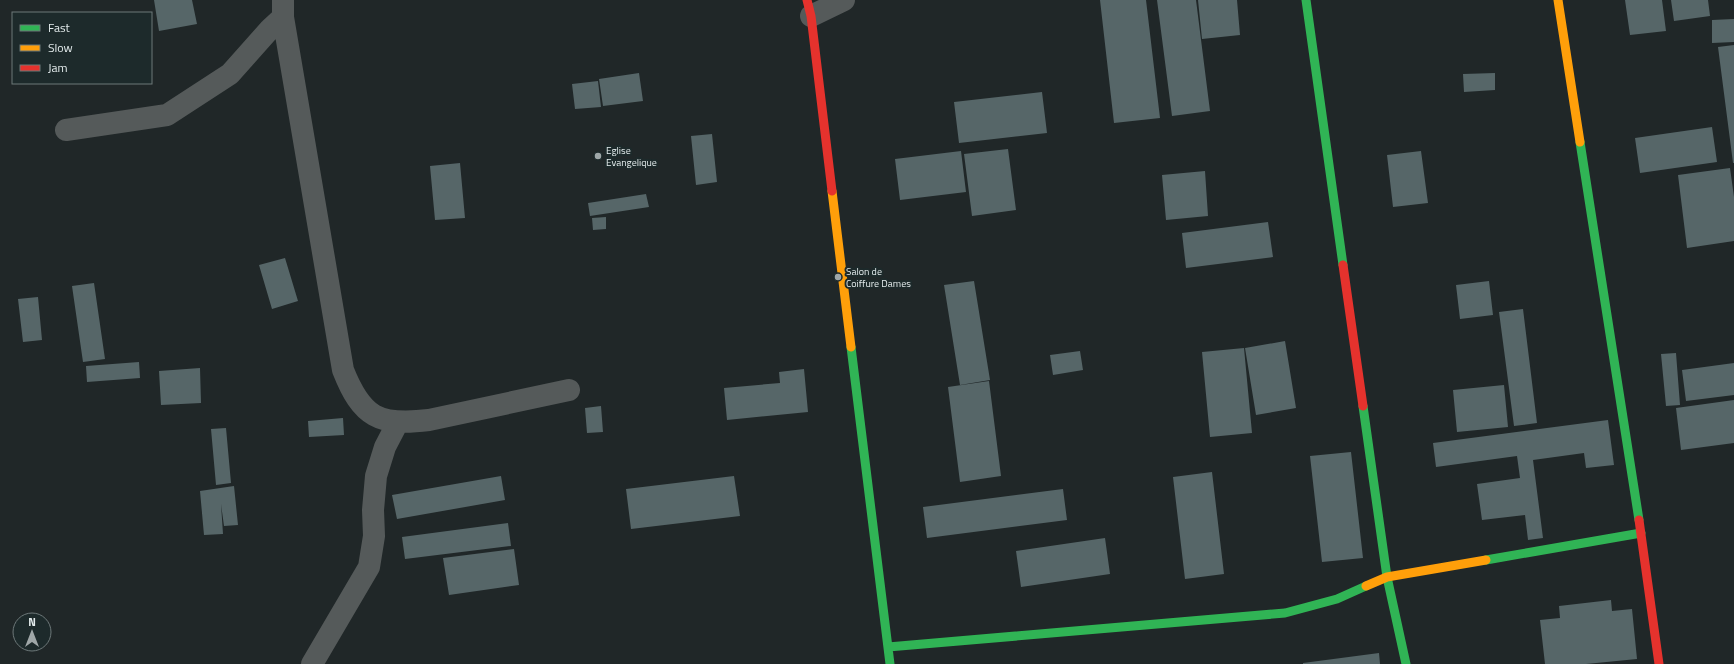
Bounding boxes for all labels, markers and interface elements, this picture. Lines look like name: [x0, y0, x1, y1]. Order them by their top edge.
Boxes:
legend: [12, 12, 152, 84]
text: Fast: [48, 18, 71, 37]
text: Slow: [48, 38, 73, 57]
text: Jam: [48, 58, 68, 77]
place label: Eglise Evangelique: [606, 143, 657, 170]
marker: Eglise Evangelique: [593, 151, 603, 161]
place label: Salon de Coiffure Dames: [846, 264, 911, 291]
marker: Salon de Coiffure Dames: [833, 272, 843, 282]
north arrow: [12, 612, 52, 652]
text: N: [28, 614, 36, 630]

